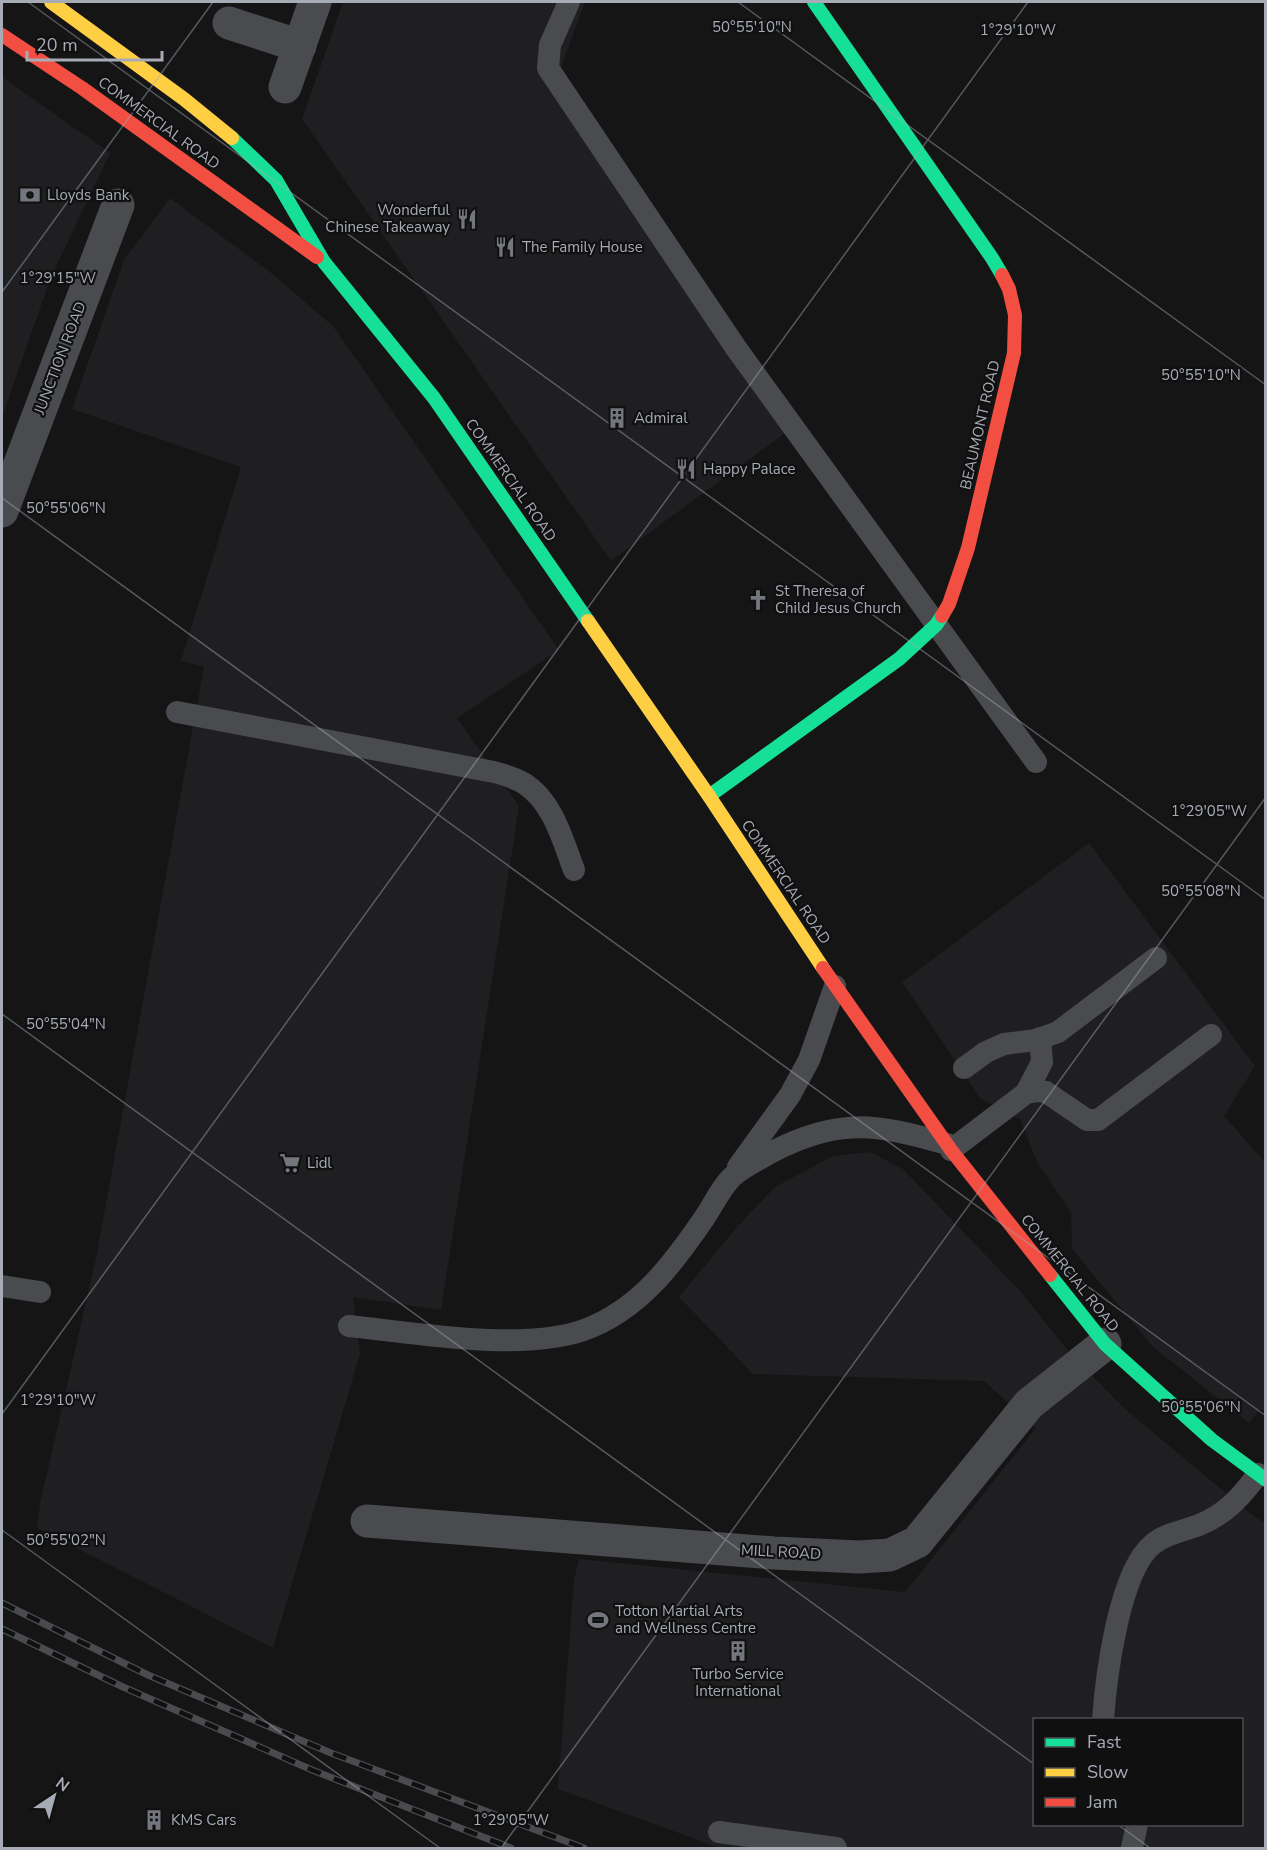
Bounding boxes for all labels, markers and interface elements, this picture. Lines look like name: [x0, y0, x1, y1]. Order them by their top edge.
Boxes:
text: 50°55'10"N: [712, 17, 792, 37]
text: 1°29'10"W: [980, 20, 1057, 40]
scale bar: [27, 24, 162, 62]
text: 20 m: [36, 33, 78, 57]
street label: COMMERCIAL ROAD: [94, 72, 224, 174]
bank icon: Lloyds Bank: [18, 183, 42, 207]
place label: Lloyds Bank: [47, 185, 130, 205]
place label: Wonderful Chinese Takeaway: [325, 200, 451, 237]
restaurant icon: Wonderful Chinese Takeaway: [455, 207, 479, 231]
restaurant icon: The Family House: [493, 235, 517, 259]
place label: The Family House: [522, 237, 643, 257]
text: 1°29'15"W: [20, 268, 97, 288]
street label: JUNCTION ROAD: [29, 299, 91, 418]
street label: BEAUMONT ROAD: [955, 358, 1005, 492]
text: 50°55'10"N: [1161, 365, 1241, 385]
building icon: Admiral: [605, 406, 629, 430]
place label: Admiral: [634, 408, 688, 428]
street label: COMMERCIAL ROAD: [461, 415, 561, 545]
restaurant icon: Happy Palace: [674, 457, 698, 481]
place label: Happy Palace: [703, 459, 796, 479]
text: 50°55'06"N: [26, 498, 106, 518]
place label: St Theresa of Child Jesus Church: [775, 581, 901, 618]
church icon: St Theresa of Child Jesus Church: [746, 588, 770, 612]
text: 1°29'05"W: [1171, 801, 1248, 821]
street label: COMMERCIAL ROAD: [737, 816, 835, 948]
text: 50°55'08"N: [1161, 881, 1241, 901]
text: 50°55'04"N: [26, 1014, 106, 1034]
supermarket icon: Lidl: [278, 1151, 302, 1175]
place label: Lidl: [307, 1153, 332, 1173]
street label: COMMERCIAL ROAD: [1016, 1210, 1124, 1336]
text: 1°29'10"W: [20, 1390, 97, 1410]
text: 50°55'06"N: [1161, 1397, 1241, 1417]
text: 50°55'02"N: [26, 1530, 106, 1550]
street label: MILL ROAD: [740, 1540, 822, 1564]
place label: Totton Martial Arts and Wellness Centre: [615, 1601, 756, 1638]
sports icon: Totton Martial Arts and Wellness Centre: [586, 1608, 610, 1632]
building icon: Turbo Service International: [726, 1639, 750, 1663]
place label: Turbo Service International: [692, 1664, 784, 1701]
legend: [1033, 1718, 1243, 1826]
text: Fast: [1087, 1730, 1122, 1754]
text: Slow: [1087, 1760, 1128, 1784]
north arrow: [24, 1766, 84, 1826]
text: N: [51, 1772, 74, 1797]
text: Jam: [1086, 1790, 1118, 1814]
building icon: KMS Cars: [142, 1808, 166, 1832]
place label: KMS Cars: [171, 1810, 237, 1830]
text: 1°29'05"W: [473, 1810, 550, 1830]

